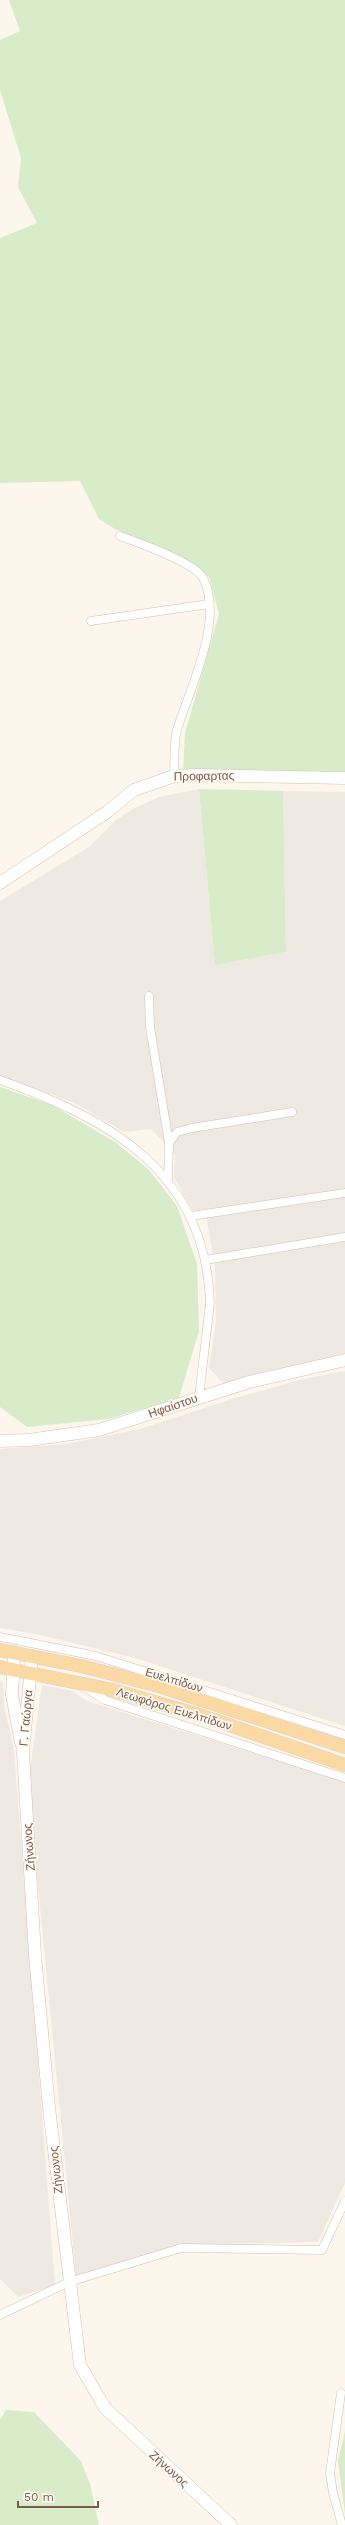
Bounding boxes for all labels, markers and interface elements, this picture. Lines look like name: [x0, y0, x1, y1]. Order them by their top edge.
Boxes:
street label: Προφαρτας: [173, 768, 235, 784]
street label: Ηφαίστου: [146, 1391, 200, 1421]
street label: Ευελπίδων: [144, 1665, 204, 1695]
street label: Λεωφόρος Ευελπίδων: [115, 1685, 233, 1733]
street label: Γ. Γαώργα: [17, 1689, 35, 1747]
street label: Ζήνωνος: [20, 1822, 38, 1871]
street label: Ζήνωνος: [47, 2145, 65, 2195]
street label: Ζήνωνος: [147, 2448, 192, 2490]
scale bar: [18, 2483, 98, 2509]
text: 50 m: [24, 2490, 54, 2504]

